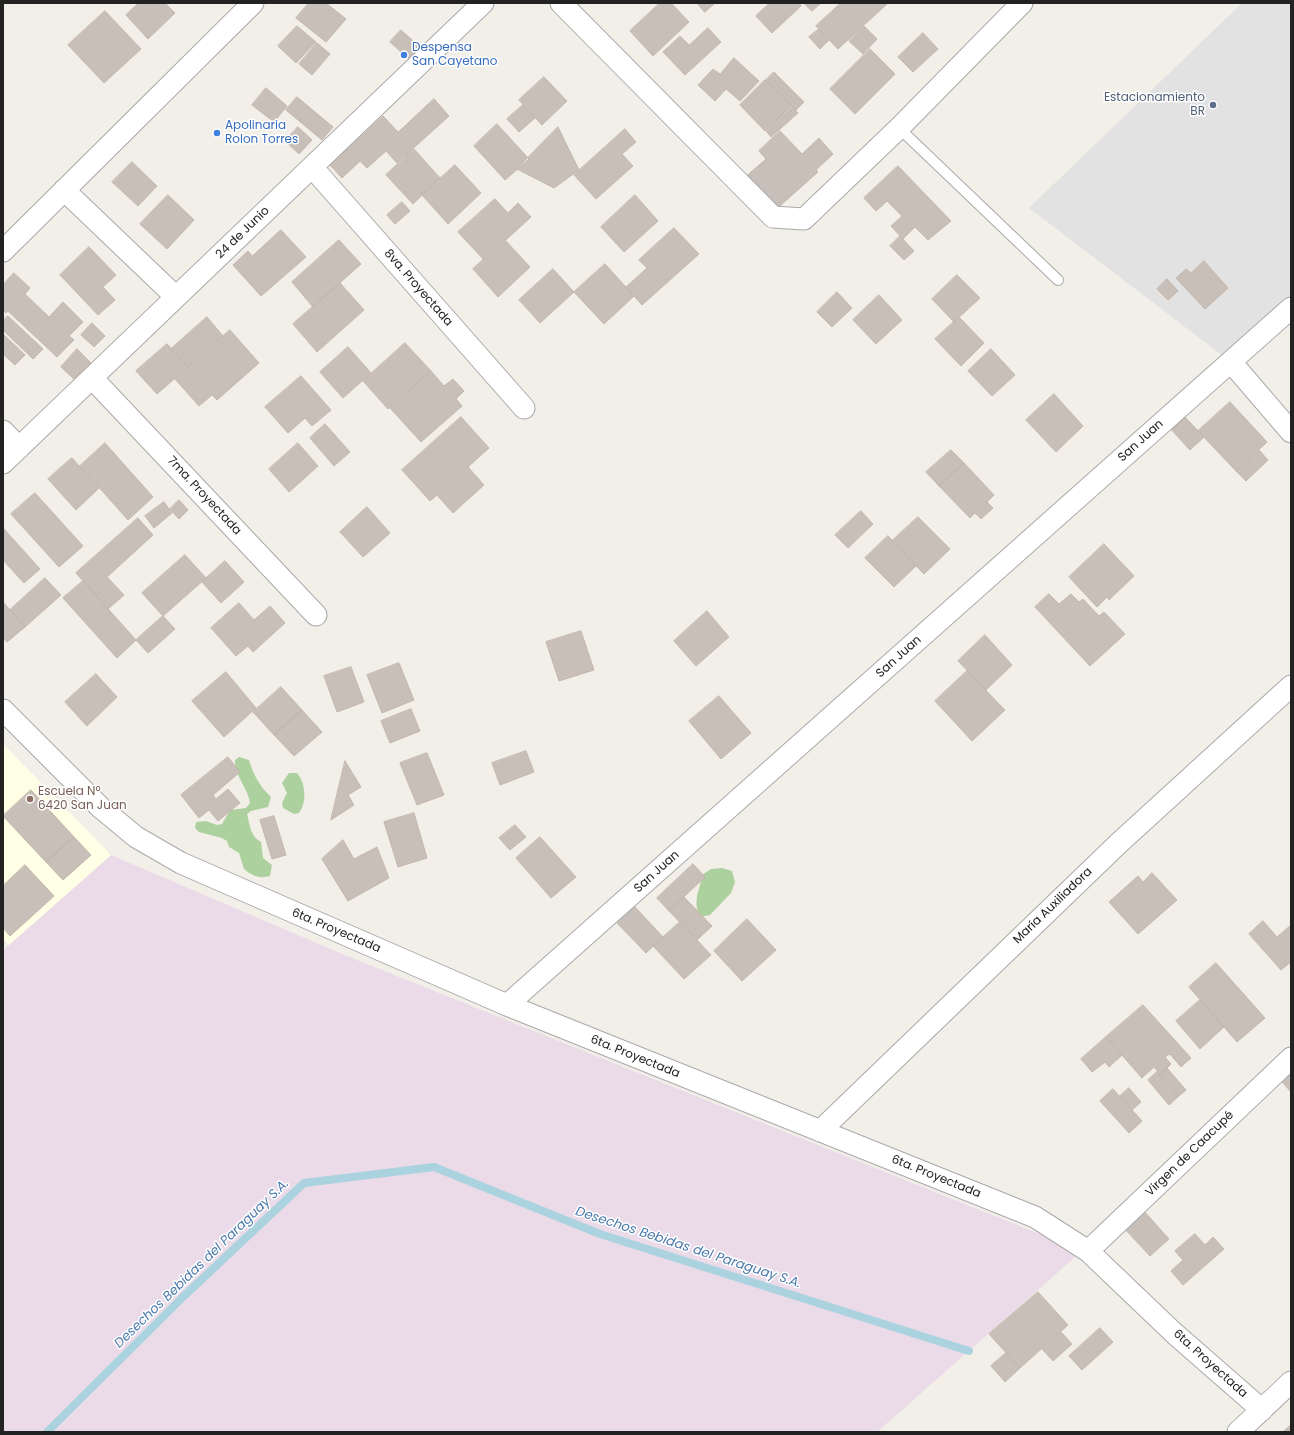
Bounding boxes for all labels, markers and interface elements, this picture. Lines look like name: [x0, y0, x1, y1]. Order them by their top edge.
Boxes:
place label: Despensa San Cayetano: [412, 41, 497, 69]
marker: Despensa San Cayetano: [399, 50, 409, 60]
place label: Estacionamiento BR: [1104, 91, 1205, 119]
marker: Estacionamiento BR: [1208, 100, 1218, 110]
place label: Apolinaria Rolon Torres: [225, 119, 298, 147]
marker: Apolinaria Rolon Torres: [212, 128, 222, 138]
street label: 24 de Junio: [213, 204, 273, 262]
street label: 8va. Proyectada: [381, 247, 455, 329]
street label: San Juan: [1115, 417, 1167, 465]
street label: 7ma. Proyectada: [164, 454, 244, 538]
street label: San Juan: [873, 633, 925, 681]
place label: Escuela Nº 6420 San Juan: [38, 785, 127, 813]
marker: Escuela Nº 6420 San Juan: [25, 794, 35, 804]
street label: San Juan: [631, 848, 683, 896]
street label: María Auxiliadora: [1011, 865, 1095, 947]
street label: 6ta. Proyectada: [289, 906, 383, 956]
street label: 6ta. Proyectada: [588, 1033, 682, 1081]
street label: Virgen de Caacupé: [1143, 1108, 1237, 1200]
street label: 6ta. Proyectada: [889, 1153, 983, 1201]
water label: Desechos Bebidas del Paraguay S.A.: [112, 1176, 292, 1352]
water label: Desechos Bebidas del Paraguay S.A.: [573, 1204, 803, 1292]
street label: 6ta. Proyectada: [1170, 1327, 1250, 1401]

